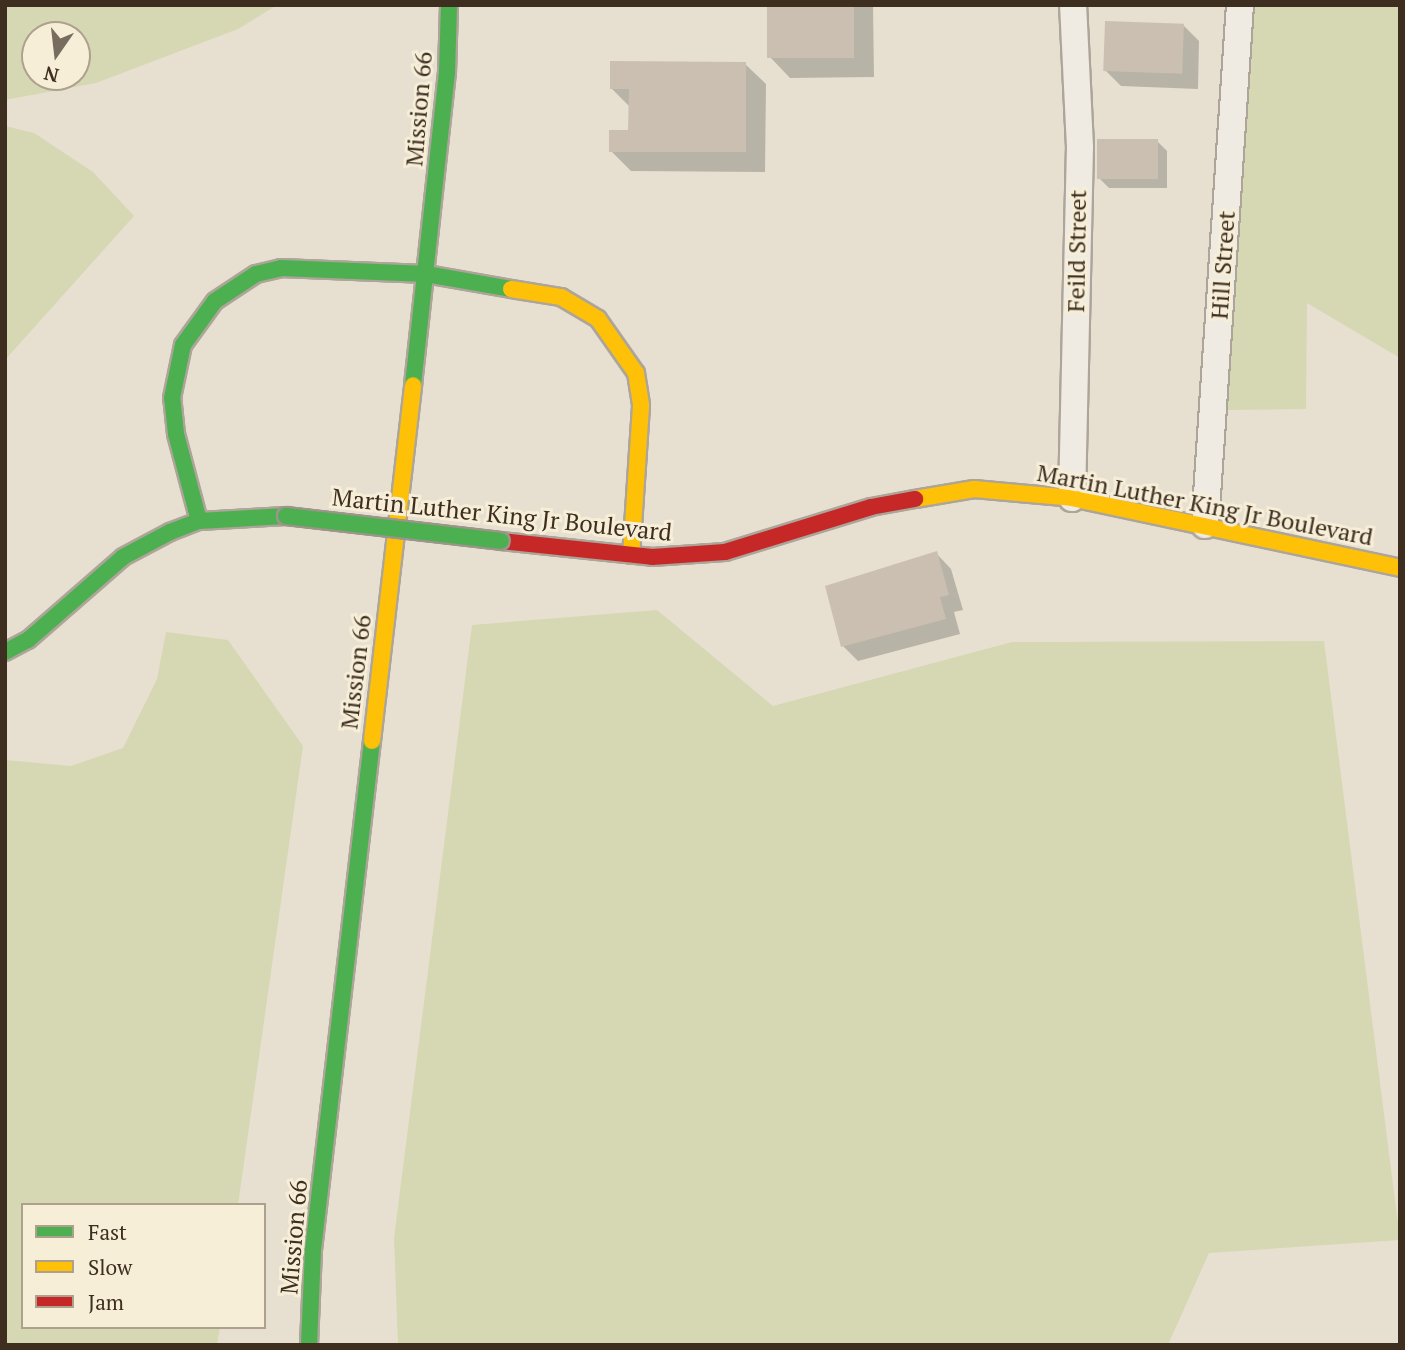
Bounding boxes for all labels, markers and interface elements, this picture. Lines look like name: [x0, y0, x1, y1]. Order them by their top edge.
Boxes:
north arrow: [21, 21, 91, 91]
street label: Mission 66: [400, 50, 438, 168]
text: N: [41, 61, 61, 89]
street label: Feild Street: [1062, 189, 1092, 313]
street label: Hill Street: [1205, 210, 1241, 320]
street label: Martin Luther King Jr Boulevard: [1035, 458, 1375, 552]
street label: Martin Luther King Jr Boulevard: [331, 483, 673, 547]
street label: Mission 66: [335, 613, 377, 731]
street label: Mission 66: [275, 1178, 313, 1296]
legend: [21, 1203, 266, 1329]
text: Fast: [88, 1218, 127, 1246]
text: Slow: [88, 1253, 132, 1281]
text: Jam: [88, 1288, 124, 1316]

